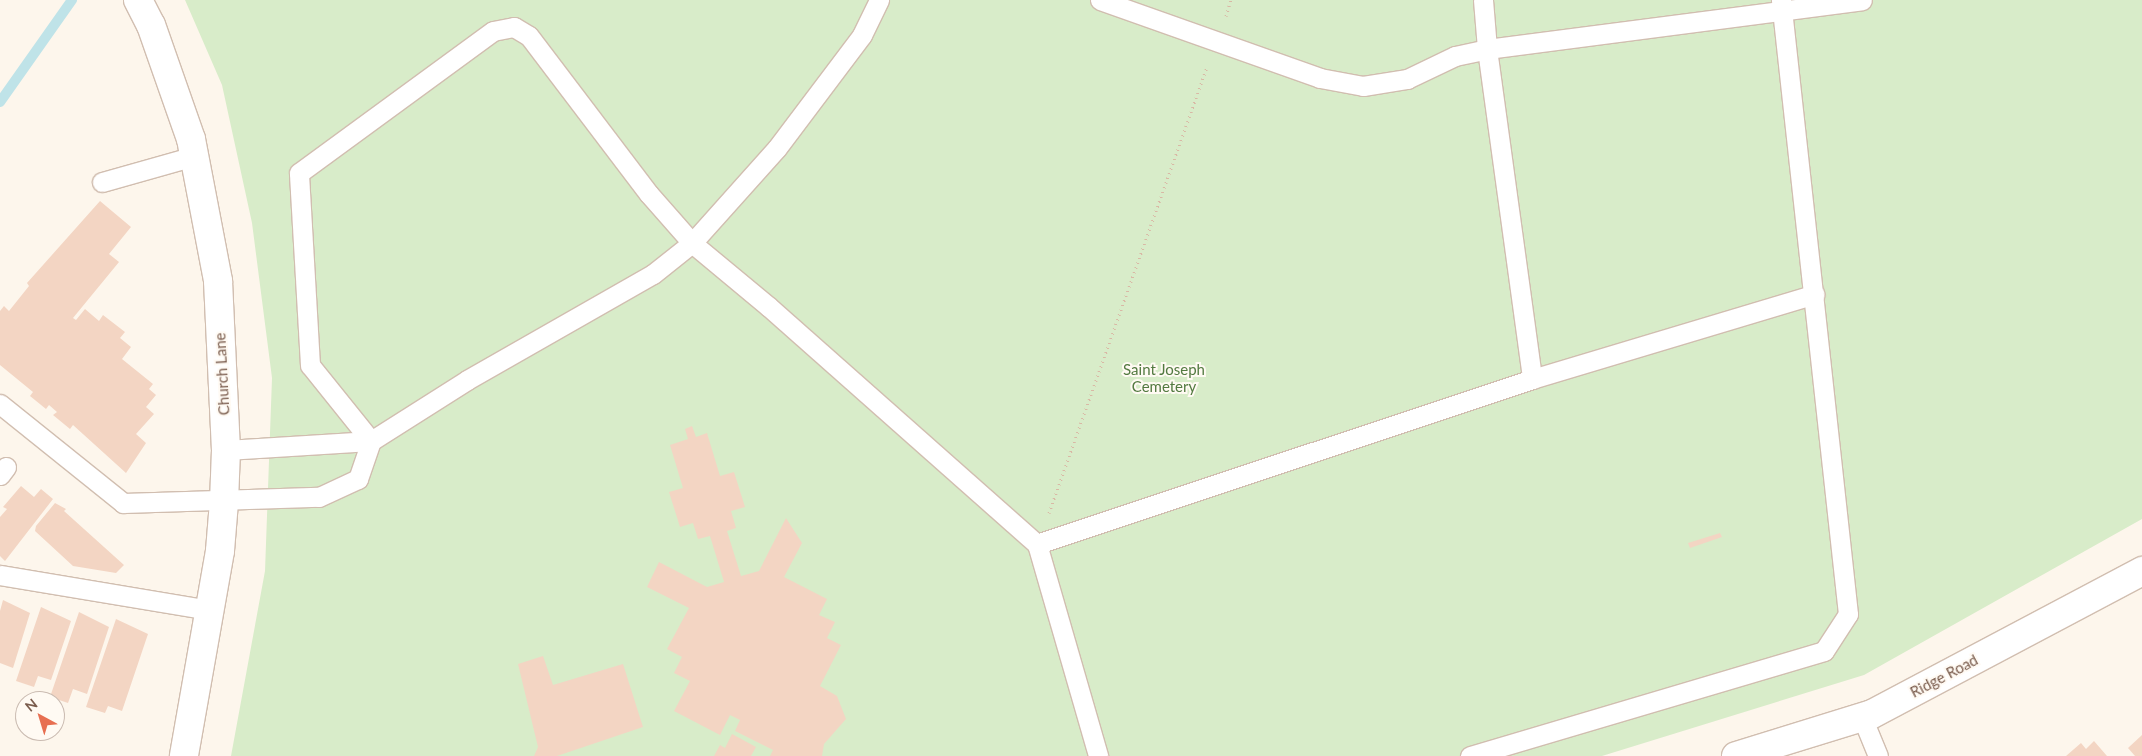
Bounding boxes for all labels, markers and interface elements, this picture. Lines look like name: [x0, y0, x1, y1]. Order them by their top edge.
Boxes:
street label: Church Lane: [211, 332, 233, 416]
park label: Saint Joseph Cemetery: [1123, 360, 1205, 395]
street label: Ridge Road: [1907, 651, 1981, 701]
north arrow: [15, 691, 65, 741]
text: N: [21, 695, 40, 715]

